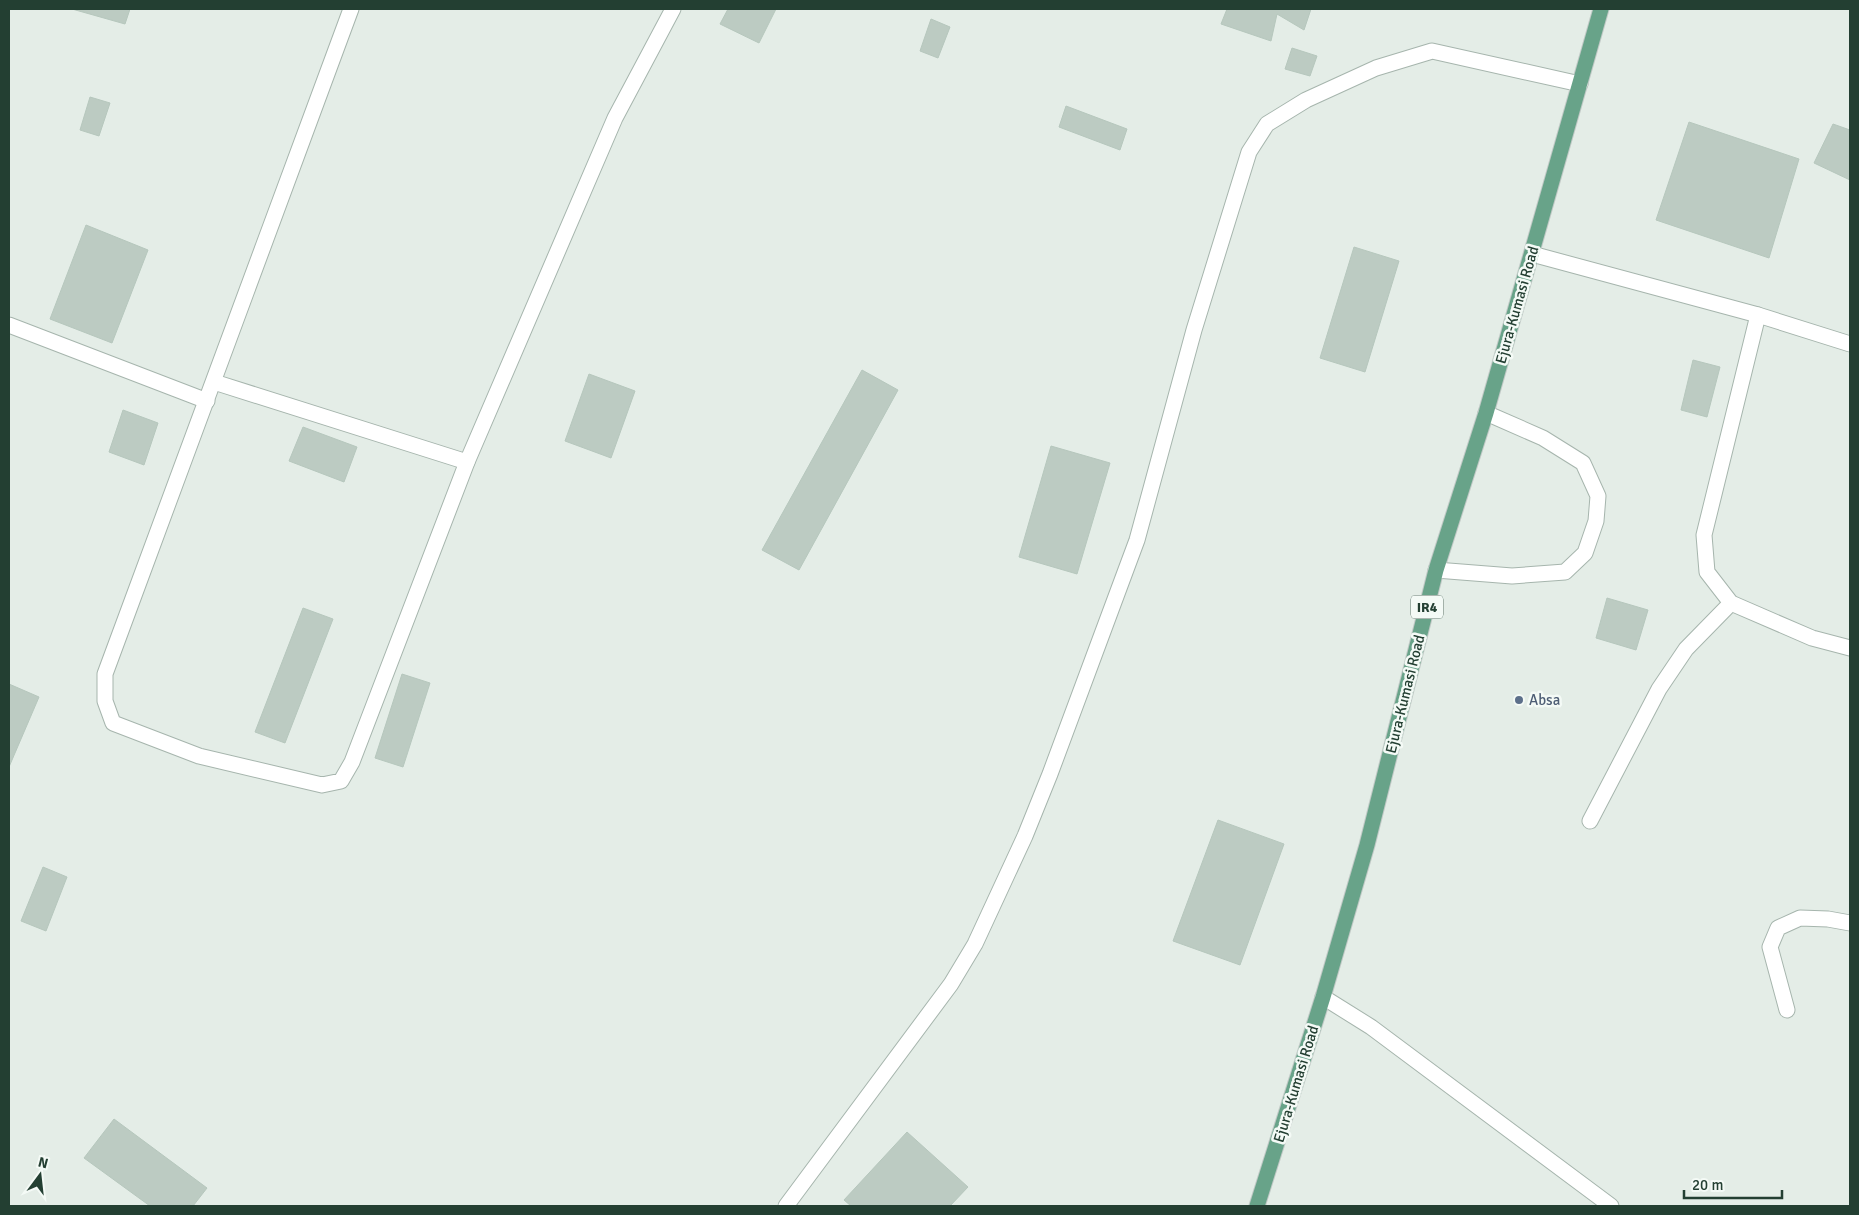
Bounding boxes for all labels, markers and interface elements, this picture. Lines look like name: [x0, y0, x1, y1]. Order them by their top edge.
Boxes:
street label: Ejura-Kumasi Road: [1492, 244, 1542, 366]
road number: IR4: [1411, 596, 1443, 618]
street label: Ejura-Kumasi Road: [1382, 633, 1428, 755]
place label: Absa: [1529, 691, 1560, 709]
marker: Absa: [1513, 694, 1525, 706]
street label: Ejura-Kumasi Road: [1270, 1023, 1322, 1145]
north arrow: [15, 1150, 65, 1200]
text: N: [36, 1153, 50, 1172]
scale bar: [1684, 1168, 1782, 1200]
text: 20 m: [1692, 1176, 1723, 1194]

